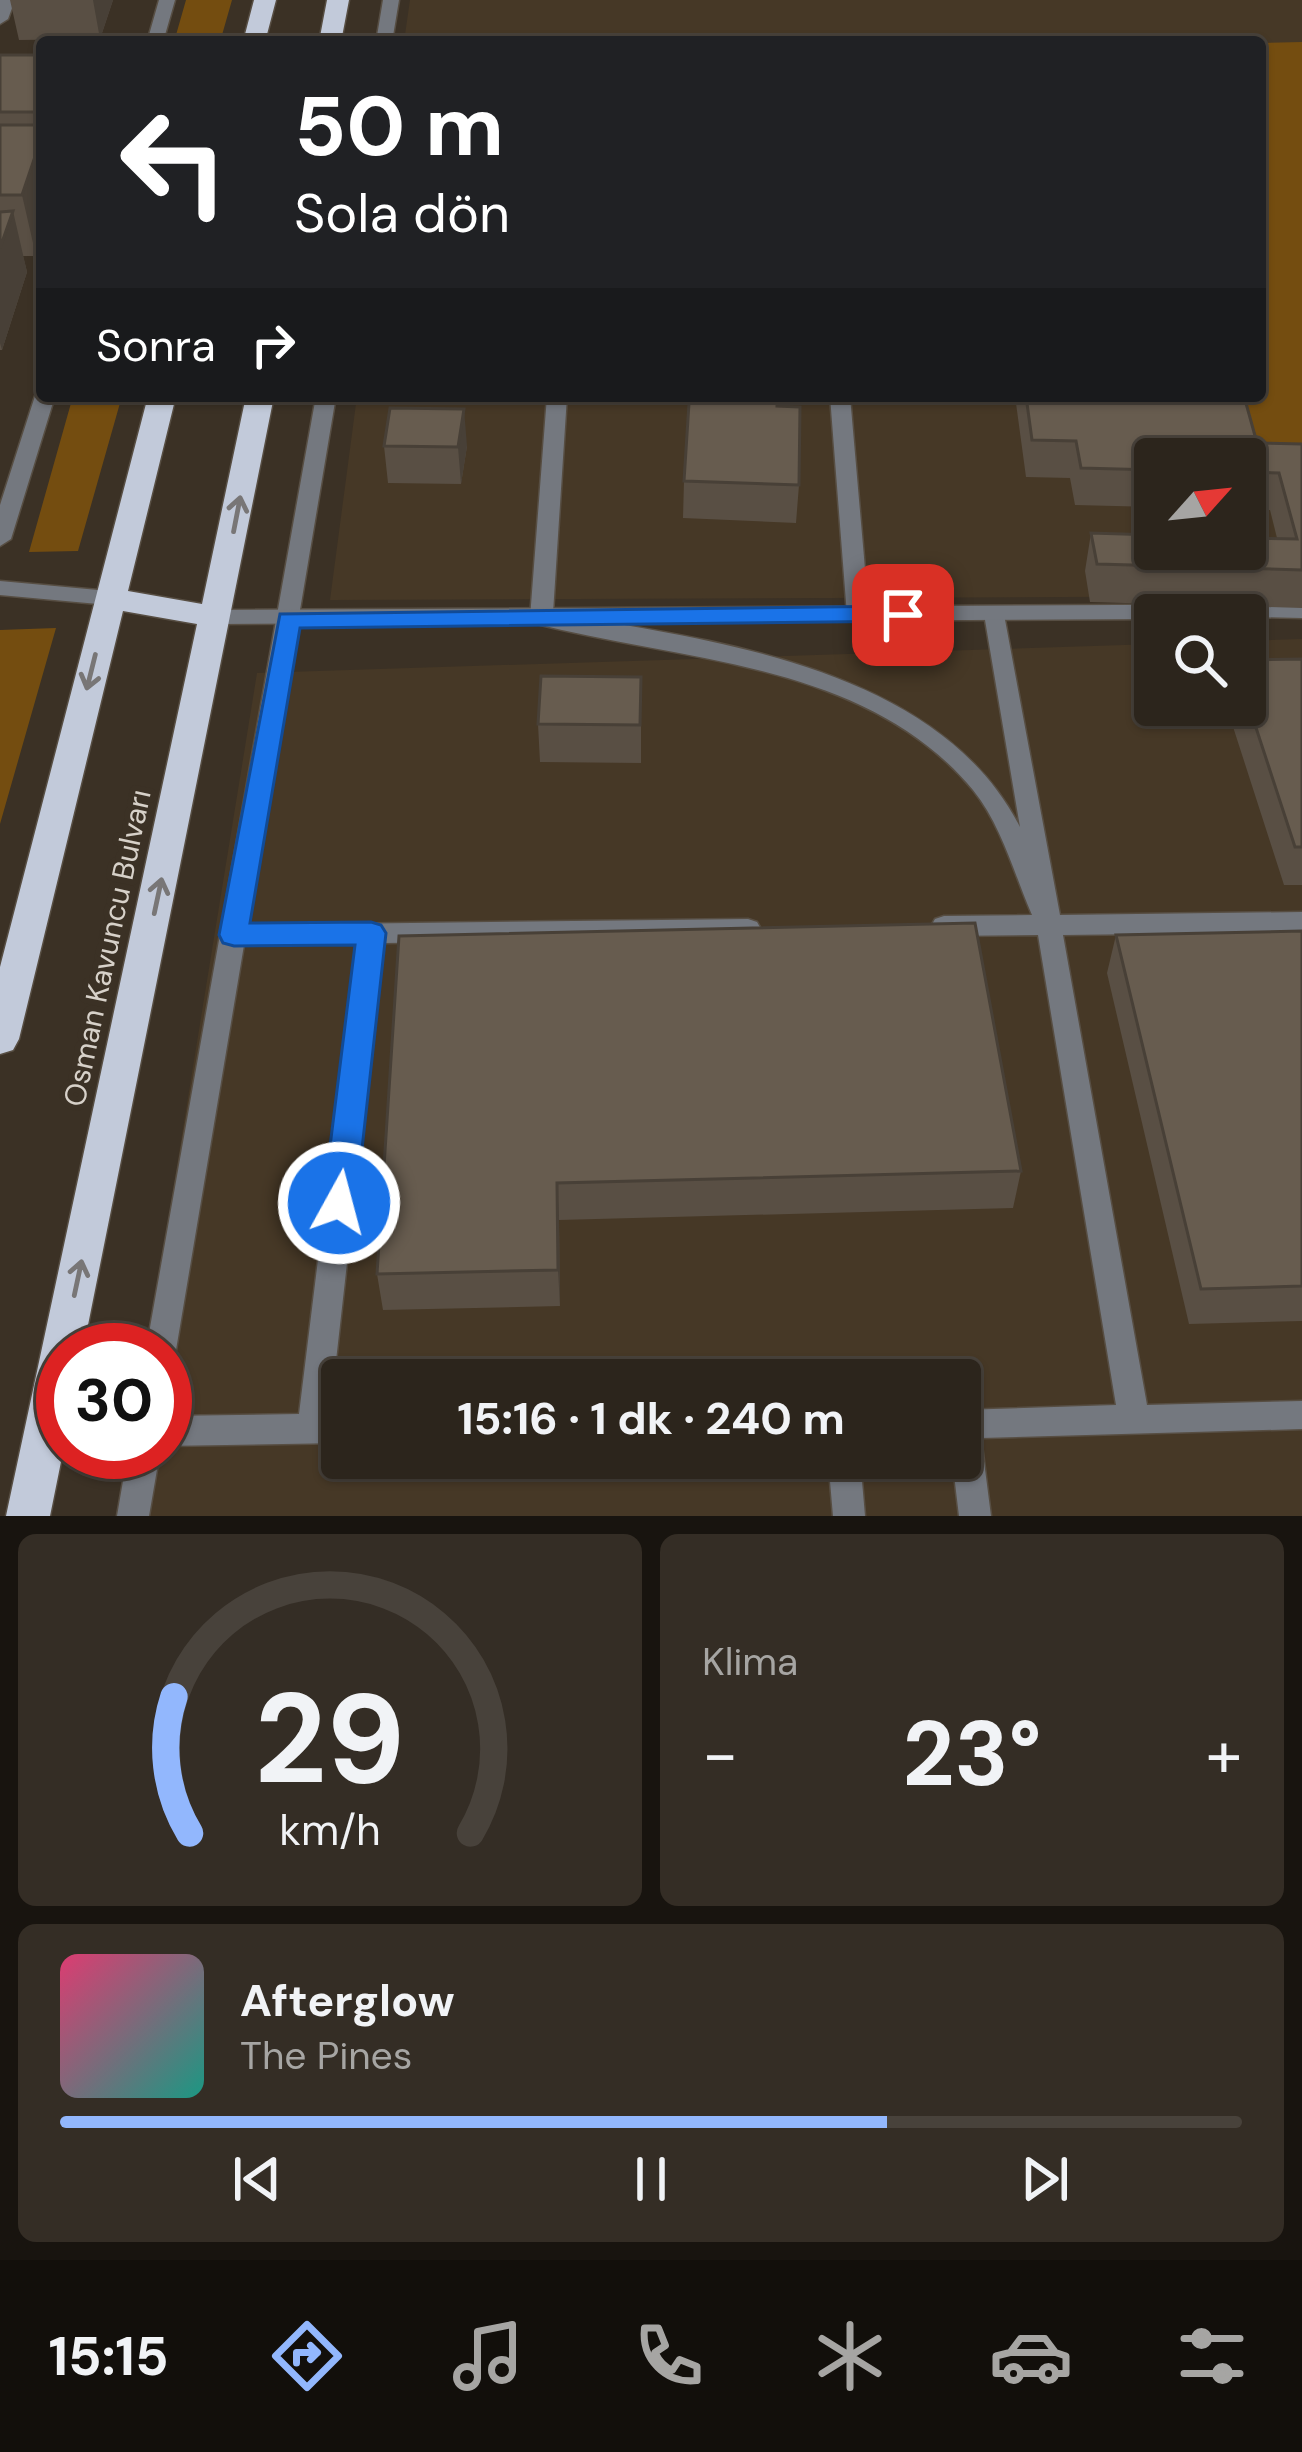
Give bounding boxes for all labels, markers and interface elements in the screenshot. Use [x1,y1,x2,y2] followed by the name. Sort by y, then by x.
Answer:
[294,72,504,181] text: 50 m
[96,84,252,240] icon: left
[294,178,510,249] text: Sola dön
[240,312,306,378] icon: right
[96,316,216,375] text: Sonra
[1134,438,1266,570] north arrow
[1134,438,1266,726] map controls
[226,496,249,534] one-way arrow
[852,564,954,666] pin
[870,582,936,648] icon: arrive
[1134,594,1266,726] button: search
[79,652,101,690] one-way arrow
[54,786,160,1110] street label: Osman Kavuncu Bulvarı
[147,878,170,916] one-way arrow
[276,1140,402,1266] position arrow
[68,1260,90,1299] one-way arrow
[36,1323,192,1479] speed limit sign: 30
[457,1389,845,1448] text: 15:16 · 1 dk · 240 m
[702,1636,798,1687] text: Klima
[255,1658,405,1821] text: 29
[903,1696,1041,1813] text: 23°
[702,1712,738,1797] text: −
[1206,1712,1242,1797] text: +
[279,1802,381,1858] text: km/h
[240,1971,455,2030] text: Afterglow
[240,2030,412,2081] text: The Pines
[224,2146,290,2212] icon: previous
[618,2146,684,2212] icon: pause
[1012,2146,1078,2212] icon: next
[265,2314,349,2398] icon: directions
[446,2314,530,2398] icon: music
[627,2314,711,2398] icon: phone
[808,2314,892,2398] icon: climate
[989,2314,1073,2398] icon: car
[1170,2314,1254,2398] icon: filters
[48,2321,169,2392] text: 15:15

